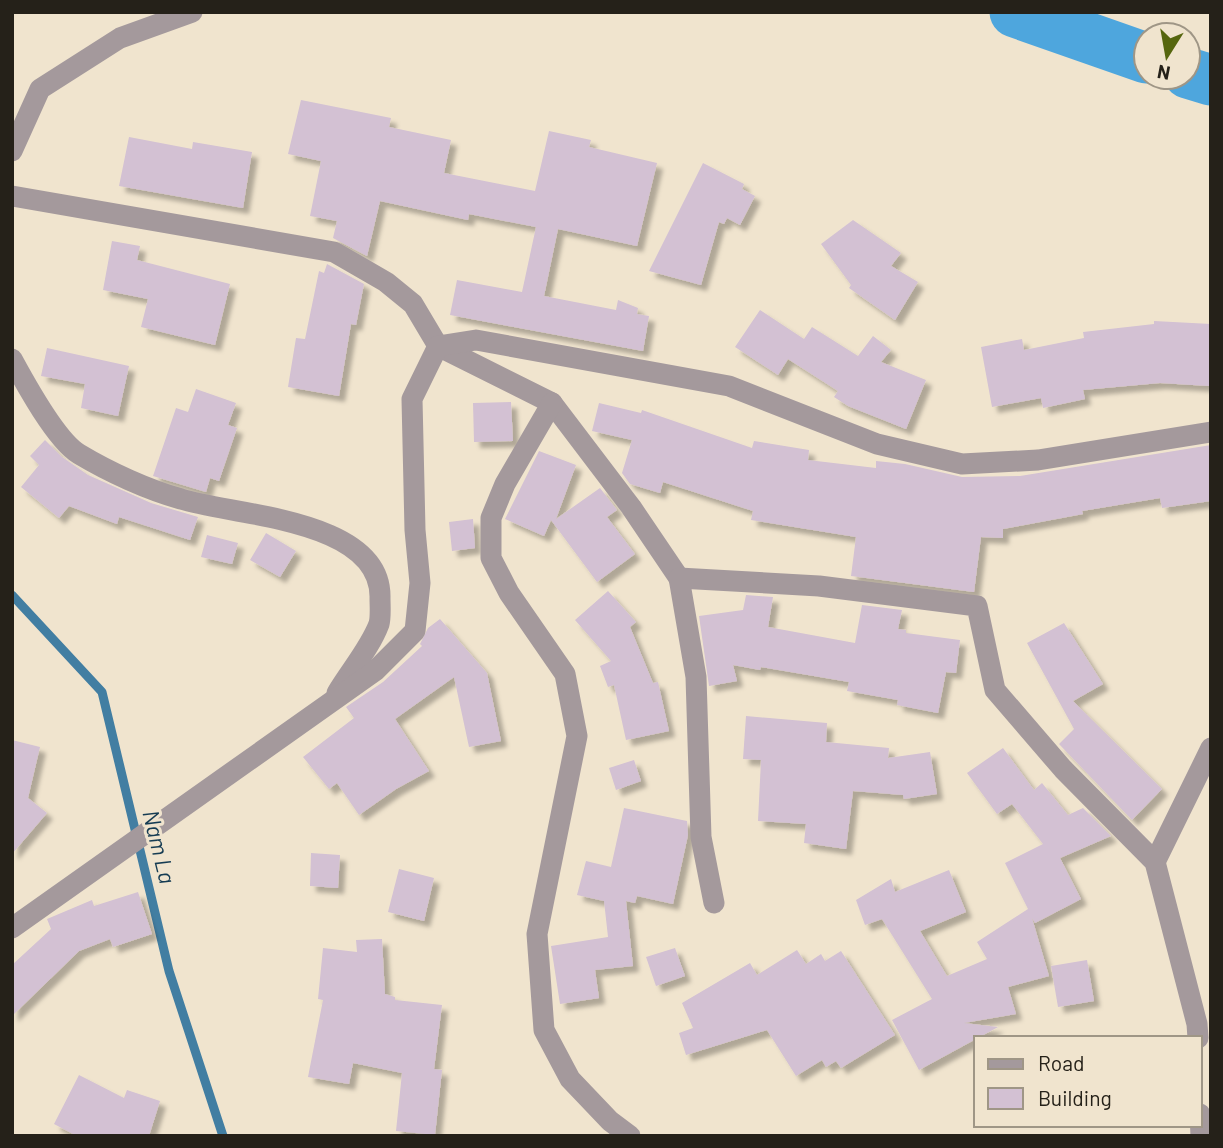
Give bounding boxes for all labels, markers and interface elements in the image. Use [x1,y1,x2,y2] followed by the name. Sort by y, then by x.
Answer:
[1132,21,1202,91] north arrow
[1155,61,1172,86] text: N
[137,807,183,887] water label: Nam La
[974,1036,1202,1127] legend
[1038,1050,1084,1075] text: Road
[1038,1085,1112,1110] text: Building

